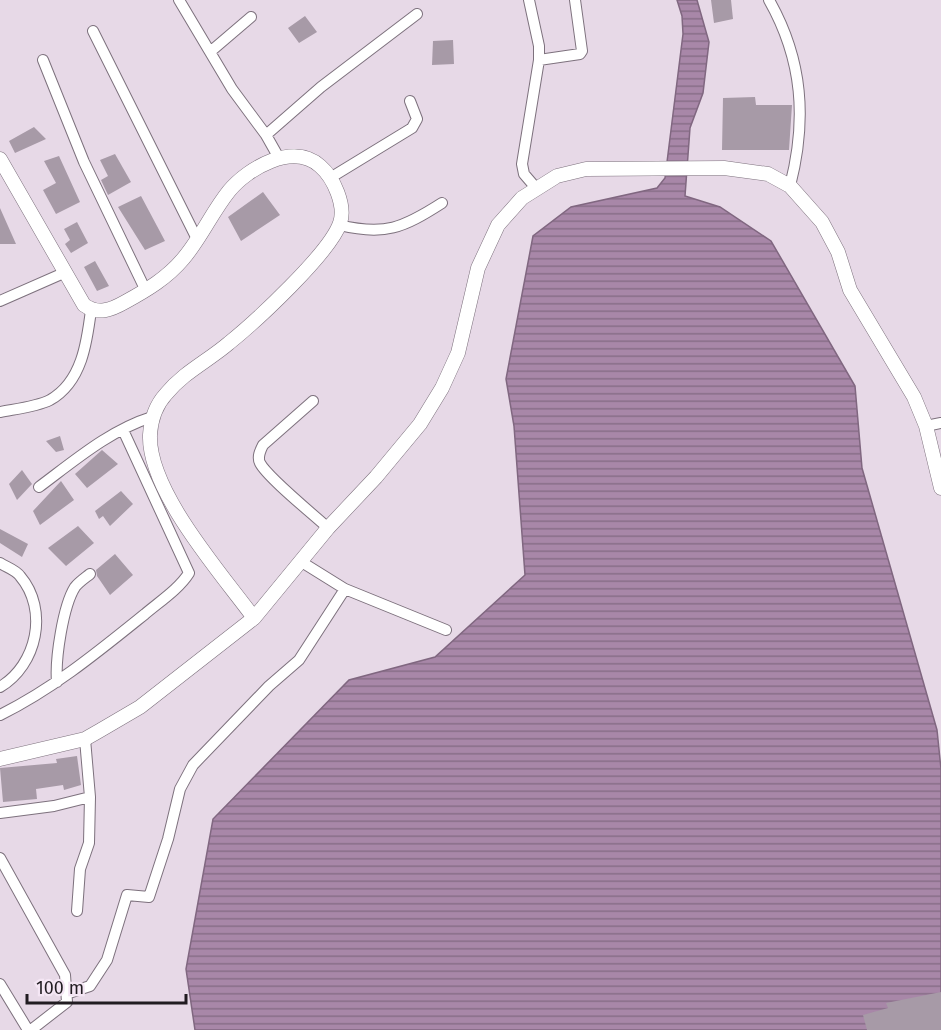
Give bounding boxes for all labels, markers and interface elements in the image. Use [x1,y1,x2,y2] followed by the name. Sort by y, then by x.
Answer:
[27,967,186,1005] scale bar
[36,977,84,999] text: 100 m

